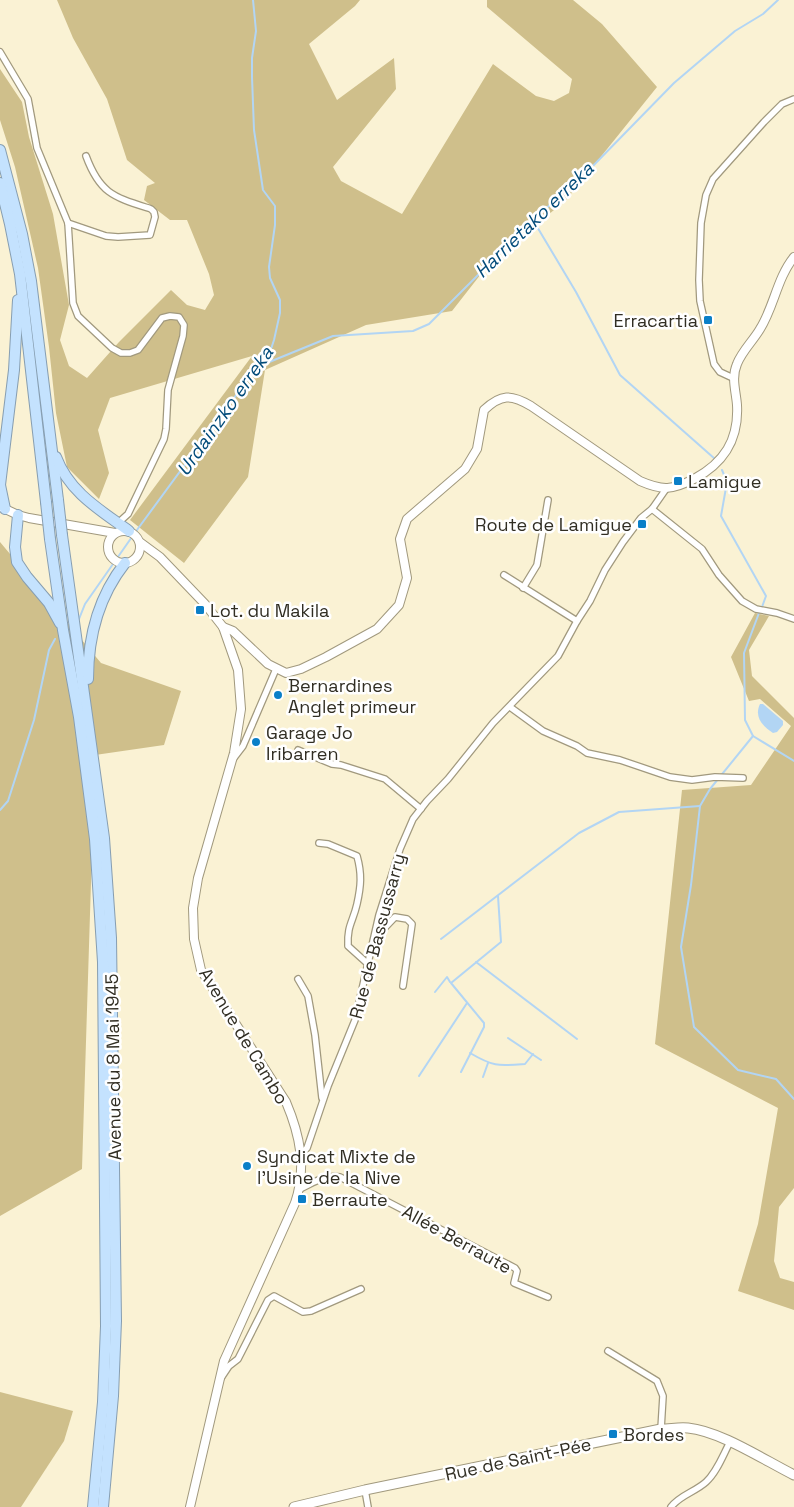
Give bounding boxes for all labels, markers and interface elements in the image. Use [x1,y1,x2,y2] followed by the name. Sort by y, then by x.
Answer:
[469,157,599,283] water label: Harrietako erreka
[614,309,698,332] place label: Erracartia
[702,314,714,326] marker: Erracartia
[171,341,279,481] water label: Urdainzko erreka
[688,470,761,493] place label: Lamigue
[672,475,684,487] marker: Lamigue
[475,513,632,536] place label: Route de Lamigue
[636,518,648,530] marker: Route de Lamigue
[210,599,329,622] place label: Lot. du Makila
[194,604,206,616] marker: Lot. du Makila
[288,674,416,718] place label: Bernardines Anglet primeur
[272,689,284,701] marker: Bernardines Anglet primeur
[266,721,353,765] place label: Garage Jo Iribarren
[250,736,262,748] marker: Garage Jo Iribarren
[344,851,410,1021] street label: Rue de Bassussarry
[194,964,294,1108] street label: Avenue de Cambo
[100,973,126,1161] street label: Avenue du 8 Mai 1945
[257,1145,416,1189] place label: Syndicat Mixte de l'Usine de la Nive
[241,1160,253,1172] marker: Syndicat Mixte de l'Usine de la Nive
[312,1188,388,1211] place label: Berraute
[296,1193,308,1205] marker: Berraute
[398,1199,516,1279] street label: Allée Berraute
[623,1423,684,1446] place label: Bordes
[607,1428,619,1440] marker: Bordes
[443,1432,593,1486] street label: Rue de Saint-Pée

